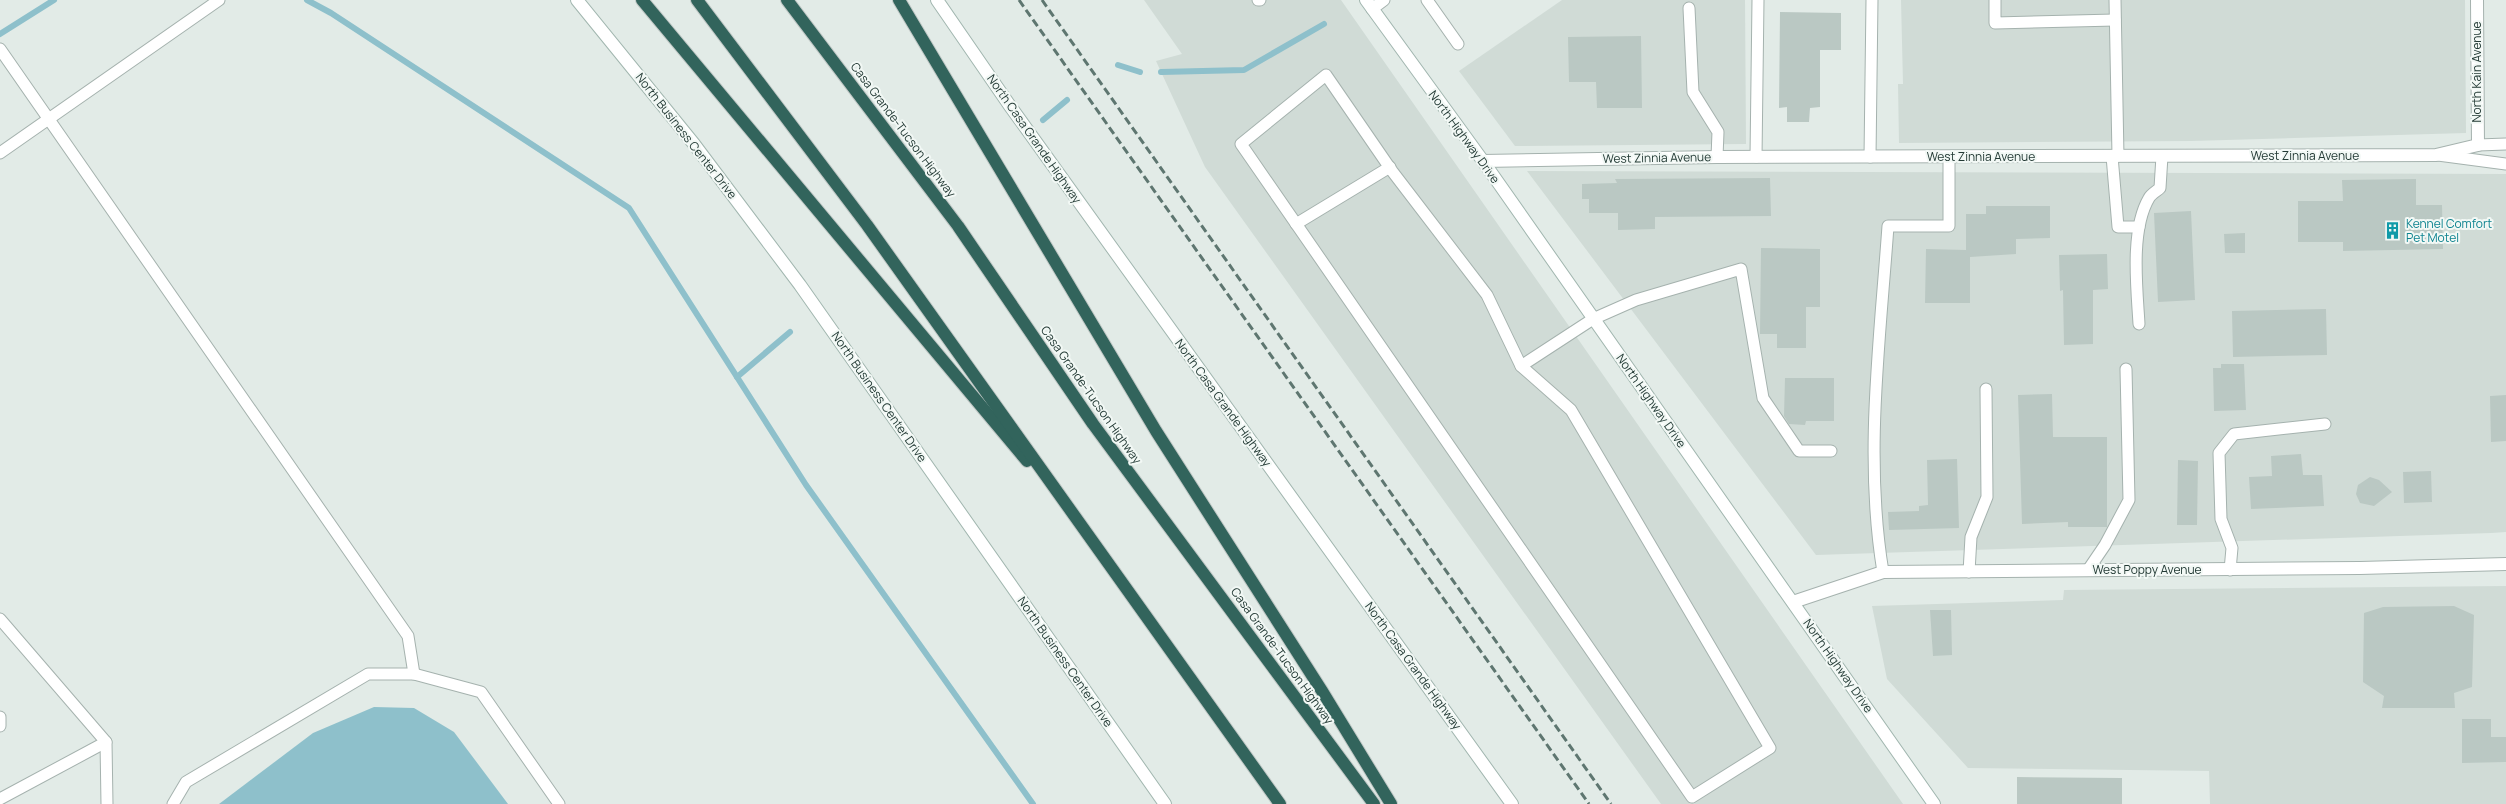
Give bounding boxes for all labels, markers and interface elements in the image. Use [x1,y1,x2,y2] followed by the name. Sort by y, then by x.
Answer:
[2468,21,2485,123] street label: North Kain Avenue
[847,59,960,201] street label: Casa Grande-Tucson Highway
[632,69,741,202] street label: North Business Center Drive
[983,71,1086,207] street label: North Casa Grande Highway
[1425,87,1504,187] street label: North Highway Drive
[2251,147,2359,164] street label: West Zinnia Avenue
[1603,148,1711,167] street label: West Zinnia Avenue
[1927,148,2035,165] street label: West Zinnia Avenue
[2406,215,2492,246] place label: Kennel Comfort Pet Motel
[2383,221,2403,241] building icon: Kennel Comfort Pet Motel
[1037,322,1146,468] street label: Casa Grande-Tucson Highway
[828,328,931,465] street label: North Business Center Drive
[1171,335,1276,471] street label: North Casa Grande Highway
[1613,350,1690,451] street label: North Highway Drive
[2092,561,2202,578] street label: West Poppy Avenue
[1227,584,1338,728] street label: Casa Grande-Tucson Highway
[1014,593,1117,730] street label: North Business Center Drive
[1361,598,1466,734] street label: North Casa Grande Highway
[1800,615,1877,716] street label: North Highway Drive

